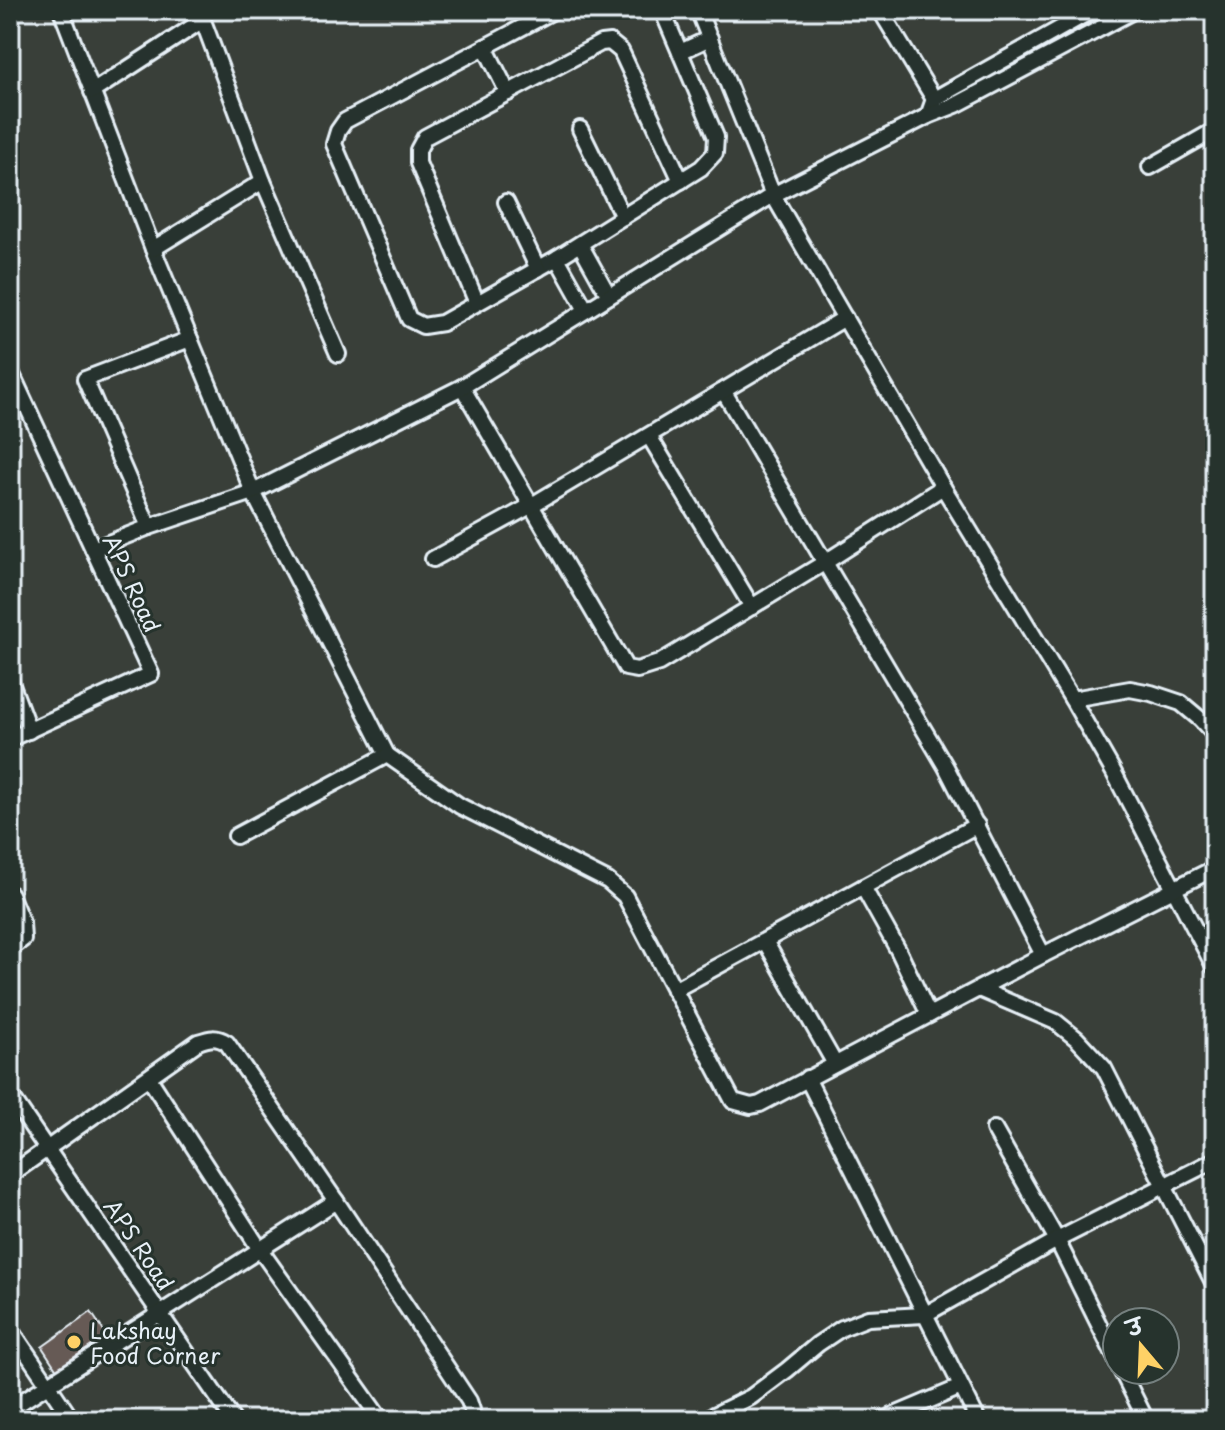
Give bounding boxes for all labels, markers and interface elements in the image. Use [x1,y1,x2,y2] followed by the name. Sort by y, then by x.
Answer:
[96,529,170,637] street label: APS Road
[97,1191,183,1297] street label: APS Road
[1101,1306,1181,1386] north arrow
[1120,1307,1149,1344] text: उ
[90,1313,221,1371] place label: Lakshay Food Corner
[65,1333,83,1351] marker: Lakshay Food Corner

